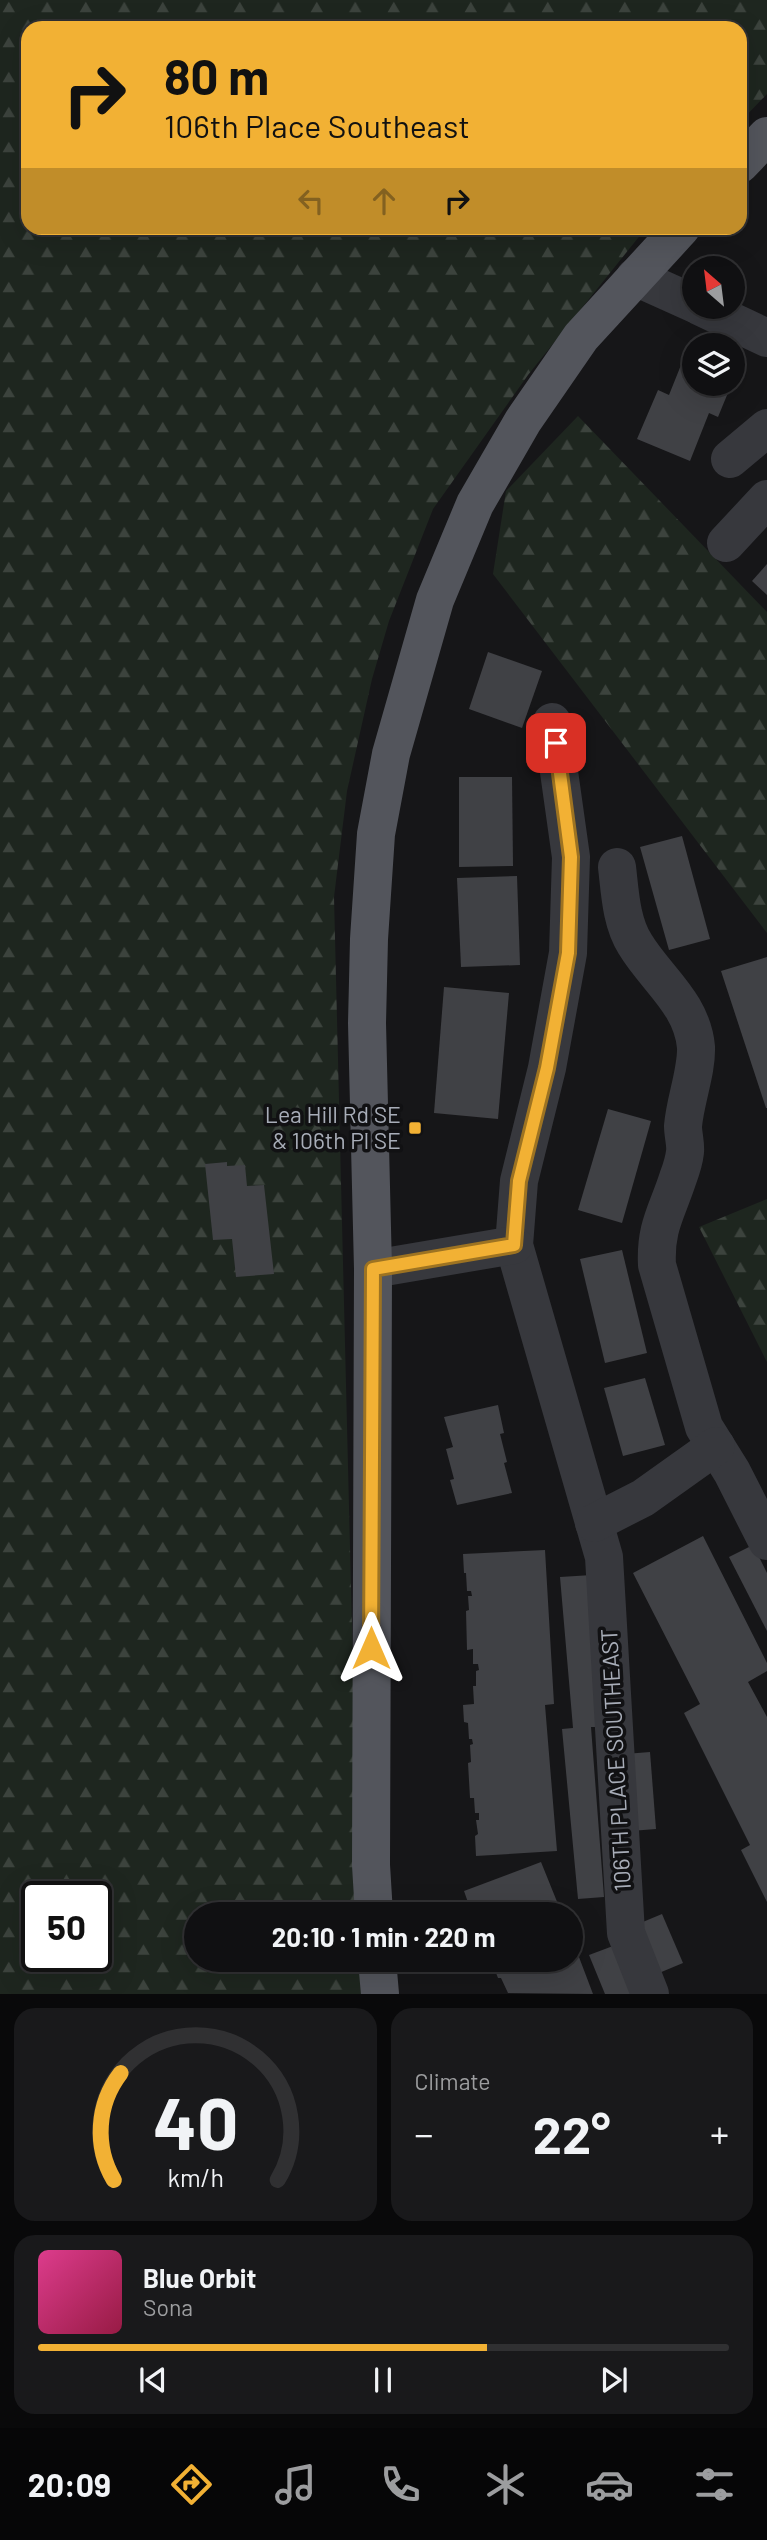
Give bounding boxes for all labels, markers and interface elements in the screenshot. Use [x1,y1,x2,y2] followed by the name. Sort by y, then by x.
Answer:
[164,46,269,105] text: 80 m
[49,49,140,140] icon: right
[164,106,470,144] text: 106th Place Southeast
[292,182,330,220] icon: left
[365,182,403,220] icon: ahead
[438,182,476,220] icon: right
[682,256,746,318] north arrow
[682,256,745,396] map controls
[682,333,745,396] button: layers
[526,713,586,773] pin
[537,724,575,762] icon: arrive
[265,1100,401,1154] place label: Lea Hill Rd SE & 106th Pl SE
[407,1120,423,1136] marker: Lea Hill Rd SE & 106th Pl SE
[334,1611,408,1685] position arrow
[594,1628,636,1892] street label: 106TH PLACE SOUTHEAST
[21,1881,112,1972] speed limit sign: 50
[272,1921,495,1952] text: 20:10 · 1 min · 220 m
[415,2067,491,2095] text: Climate
[152,2078,238,2166] text: 40
[533,2102,611,2164] text: 22°
[415,2110,434,2156] text: −
[710,2110,729,2156] text: +
[167,2162,224,2192] text: km/h
[143,2262,256,2293] text: Blue Orbit
[143,2293,193,2321] text: Sona
[134,2361,172,2399] icon: previous
[364,2361,402,2399] icon: pause
[595,2361,633,2399] icon: next
[167,2460,216,2509] icon: directions
[271,2460,320,2509] icon: music
[376,2460,425,2509] icon: phone
[481,2460,530,2509] icon: climate
[585,2460,634,2509] icon: car
[690,2460,739,2509] icon: filters
[28,2465,111,2503] text: 20:09

